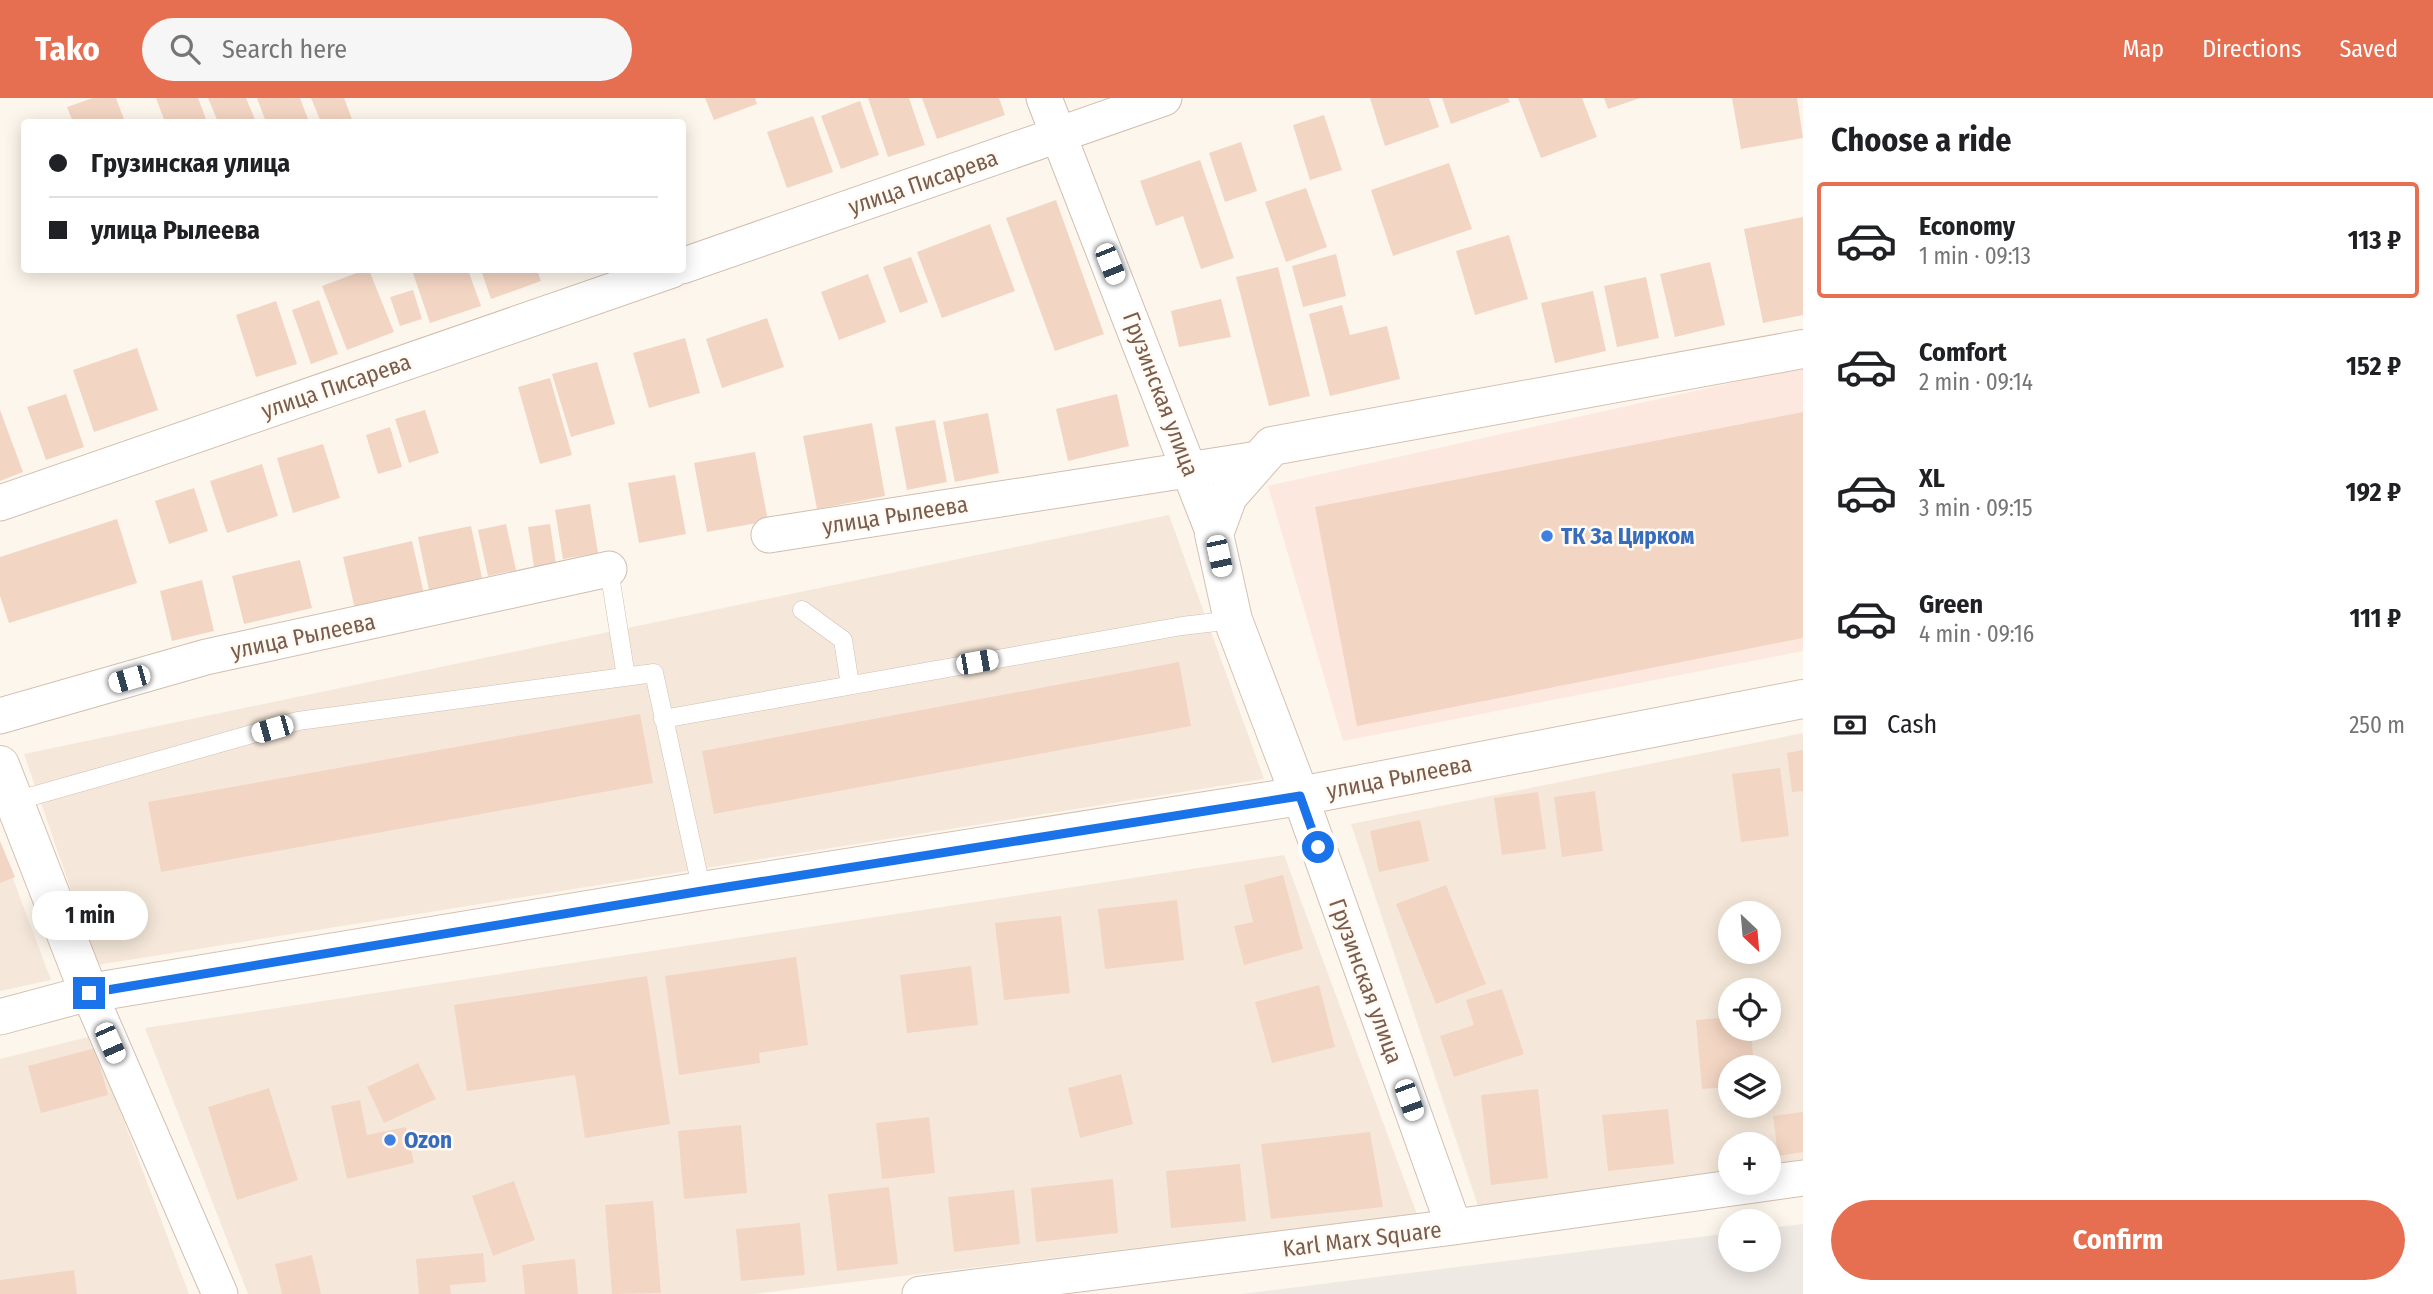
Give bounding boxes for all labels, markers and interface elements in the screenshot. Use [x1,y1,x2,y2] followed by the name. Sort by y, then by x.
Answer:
[142,18,632,81] search box
[35,29,100,69] text: Tako
[166,30,204,68] icon: search
[222,34,347,65] text: Search here
[2123,35,2164,63] text: Map
[2202,35,2301,63] text: Directions
[2339,35,2398,63] text: Saved
[1831,121,2012,159] text: Choose a ride
[845,143,1001,221] street label: улица Писарева
[91,148,290,179] text: Грузинская улица
[1835,209,1898,272] icon: car
[1919,211,2015,242] text: Economy
[91,215,260,246] text: улица Рылеева
[2348,225,2401,256] text: 113 ₽
[1093,241,1128,287] car
[1919,242,2031,270] text: 1 min · 09:13
[1117,308,1205,480] street label: Грузинская улица
[1835,335,1898,398] icon: car
[1919,337,2007,368] text: Comfort
[258,347,414,425] street label: улица Писарева
[2346,351,2401,382] text: 152 ₽
[1919,368,2033,396] text: 2 min · 09:14
[1835,461,1898,524] icon: car
[1919,463,1945,494] text: XL
[2345,477,2401,508] text: 192 ₽
[820,490,970,540] street label: улица Рылеева
[1919,494,2033,522] text: 3 min · 09:15
[1561,522,1694,550] place label: ТК За Цирком
[1539,528,1555,544] marker: ТК За Цирком
[1205,533,1234,579] car
[1835,587,1898,650] icon: car
[1919,589,1983,620] text: Green
[2349,603,2401,634] text: 111 ₽
[228,607,378,665] street label: улица Рылеева
[1919,620,2034,648] text: 4 min · 09:16
[955,648,1000,676] car
[106,663,153,695] car
[1831,706,1869,744] icon: cash
[1887,709,1937,740] text: Cash
[2349,711,2405,739] text: 250 m
[249,713,296,745] car
[1324,749,1474,805] street label: улица Рылеева
[1302,831,1334,863] route start
[31,892,147,940] callout: 1 min
[1323,895,1409,1067] street label: Грузинская улица
[65,901,115,929] text: 1 min
[1718,901,1782,964] north arrow
[1718,901,1781,1272] map controls
[73,977,105,1009] route end
[1718,978,1781,1041] button: locate
[92,1020,129,1066] car
[1718,1055,1781,1118] button: layers
[1392,1077,1427,1123] car
[404,1126,452,1154] place label: Ozon
[382,1132,398,1148] marker: Ozon
[1718,1132,1781,1195] button: +
[1831,1200,2405,1280] button: Confirm
[1718,1209,1781,1272] button: −
[1281,1215,1443,1263] street label: Karl Marx Square

